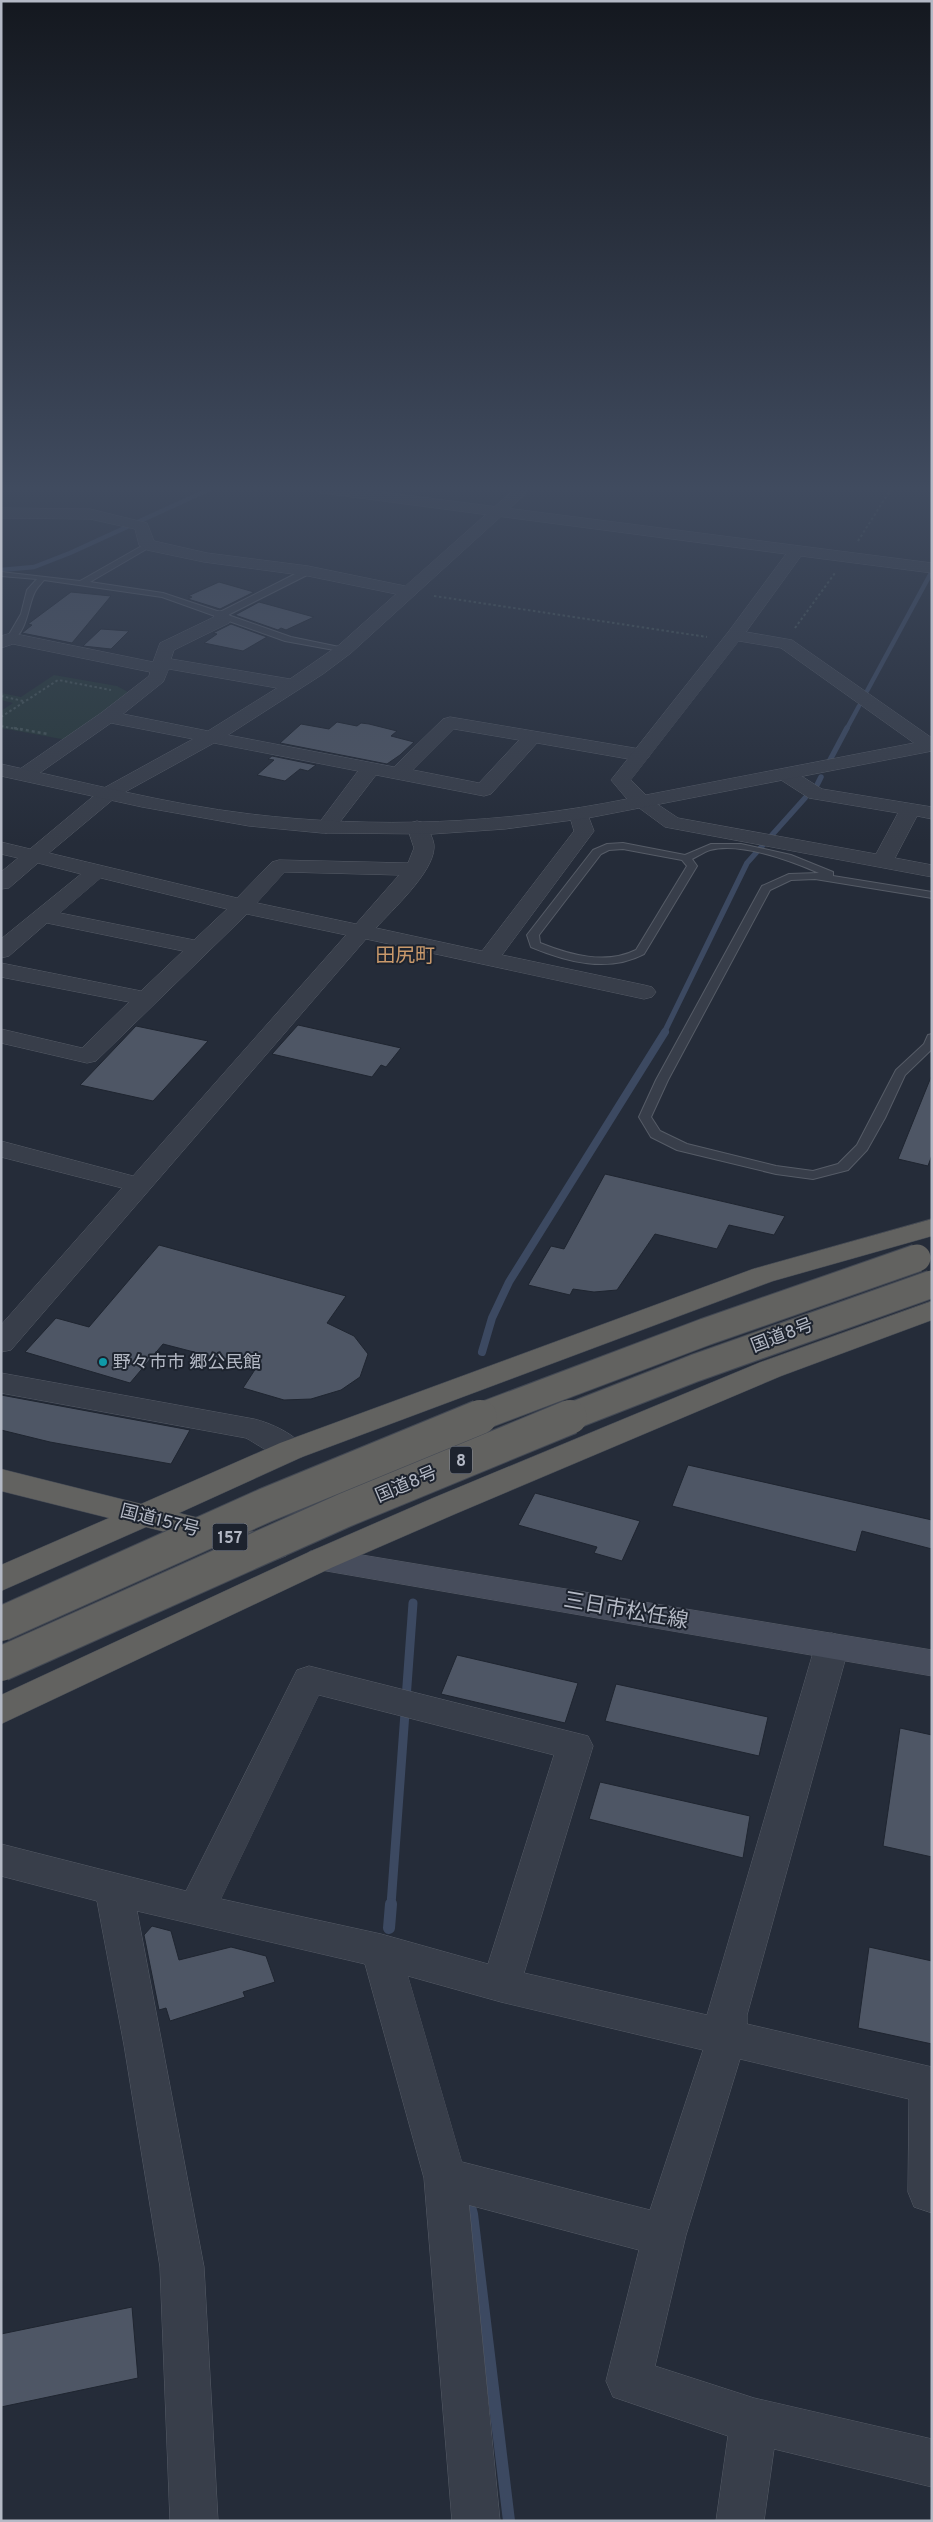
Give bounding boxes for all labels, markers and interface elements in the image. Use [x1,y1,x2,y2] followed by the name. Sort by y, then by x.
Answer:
[375,944,435,970] district label: 田尻町
[748,1314,817,1359] street label: 国道8号
[113,1352,261,1375] place label: 野々市市 郷公民館
[97,1356,109,1368] marker: 野々市市 郷公民館
[450,1446,472,1474] road number: 8
[372,1462,441,1509] street label: 国道8号
[118,1500,202,1542] street label: 国道157号
[212,1524,248,1550] road number: 157
[561,1587,690,1636] street label: 三日市松任線

